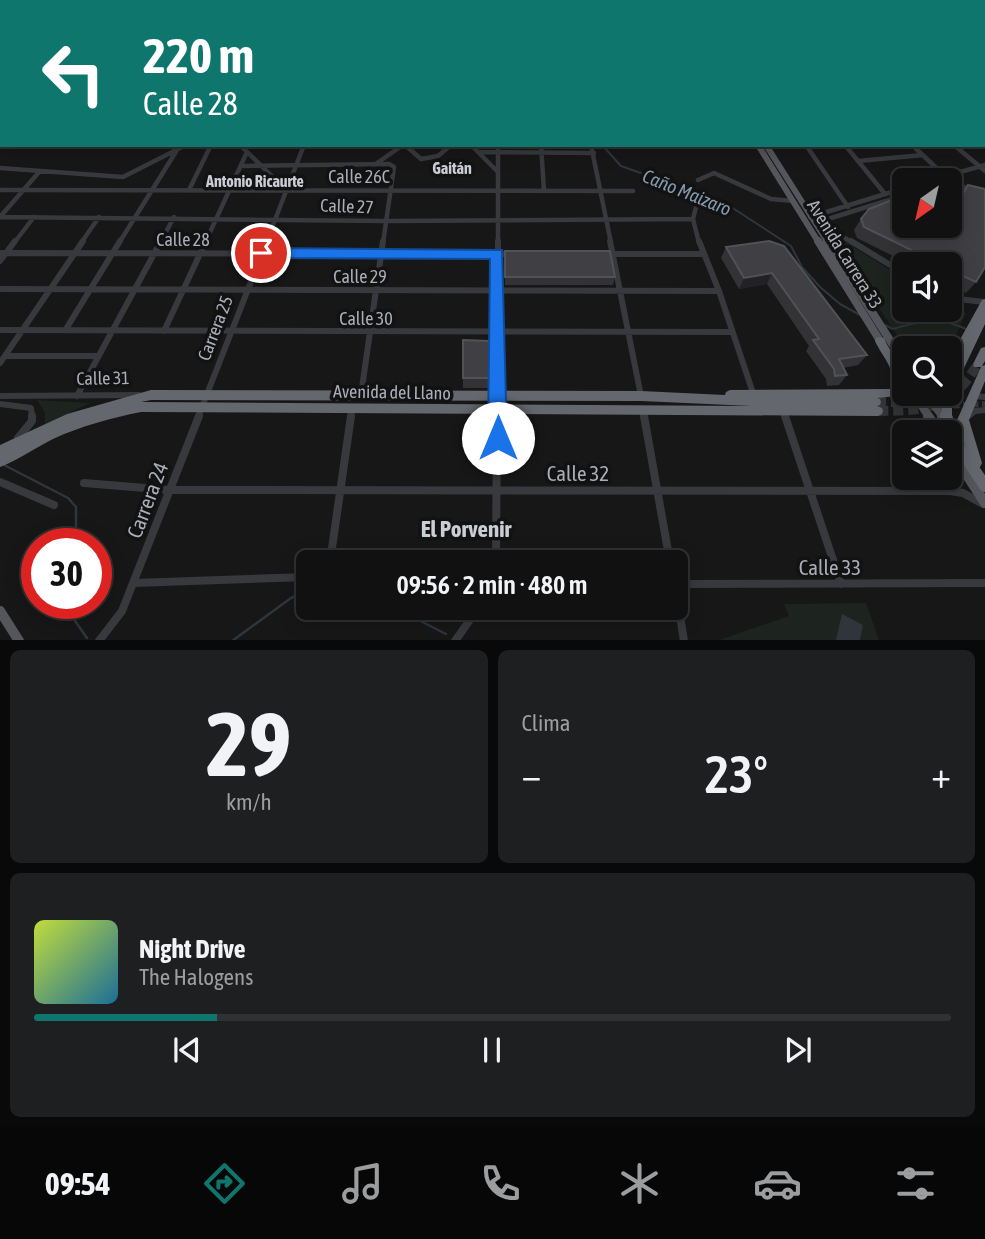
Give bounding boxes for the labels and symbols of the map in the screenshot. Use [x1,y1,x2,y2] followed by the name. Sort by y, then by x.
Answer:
[432,159,472,177] district label: Gaitán
[640,164,735,220] water label: Caño Maizaro
[328,166,390,187] street label: Calle 26C
[892,168,962,238] north arrow
[205,172,304,190] district label: Antonio Ricaurte
[320,195,374,217] street label: Calle 27
[803,196,887,312] street label: Avenida Carrera 33
[231,223,291,283] pin
[156,229,210,250] street label: Calle 28
[333,266,387,287] street label: Calle 29
[193,293,237,363] street label: Carrera 25
[339,308,393,329] street label: Calle 30
[76,367,130,389] street label: Calle 31
[333,380,451,404] street label: Avenida del Llano
[461,401,535,475] position arrow
[122,459,172,541] street label: Carrera 24
[547,461,609,485] street label: Calle 32
[421,516,513,542] district label: El Porvenir
[21,528,112,619] speed limit sign: 30
[799,555,861,579] street label: Calle 33

